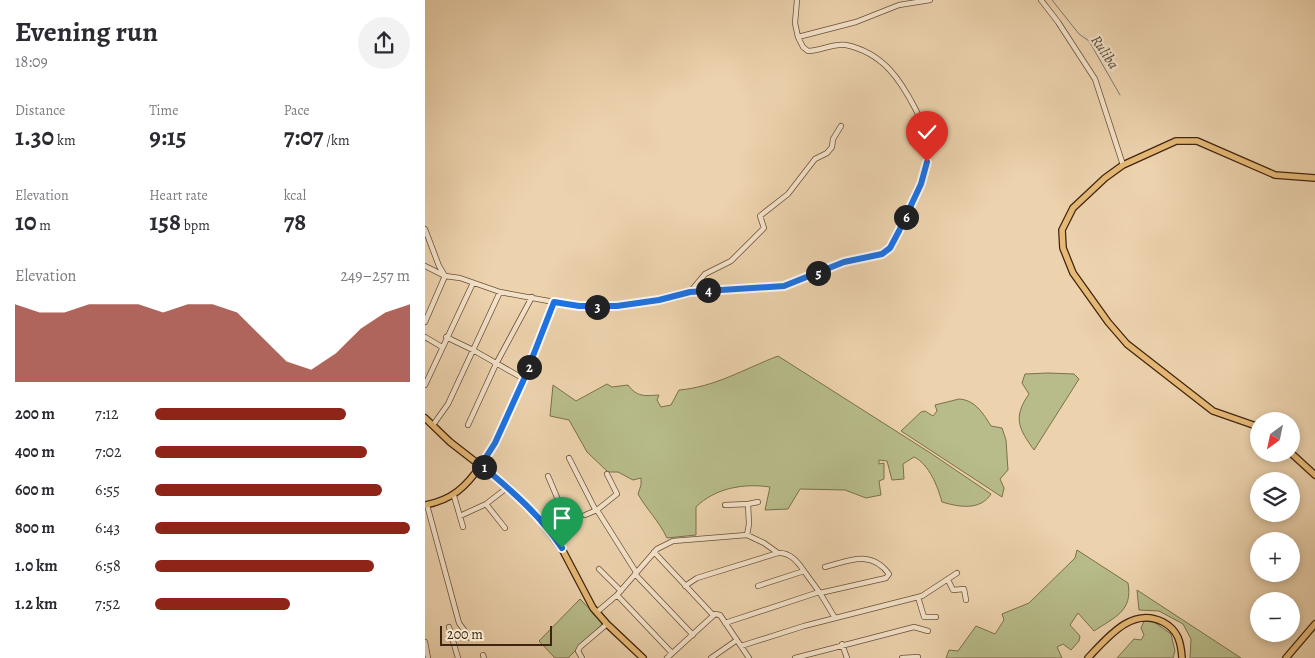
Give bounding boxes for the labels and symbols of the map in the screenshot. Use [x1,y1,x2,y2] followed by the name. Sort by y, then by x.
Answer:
[1086,31,1124,73] water label: Ruliba
[906,111,948,162] pin
[893,204,919,230] pin: 6
[805,260,831,286] pin: 5
[695,278,721,302] pin: 4
[585,294,609,320] pin: 3
[517,354,541,380] pin: 2
[1250,412,1300,462] north arrow
[471,454,497,480] pin: 1
[541,497,583,548] pin
[440,623,553,646] scale bar

